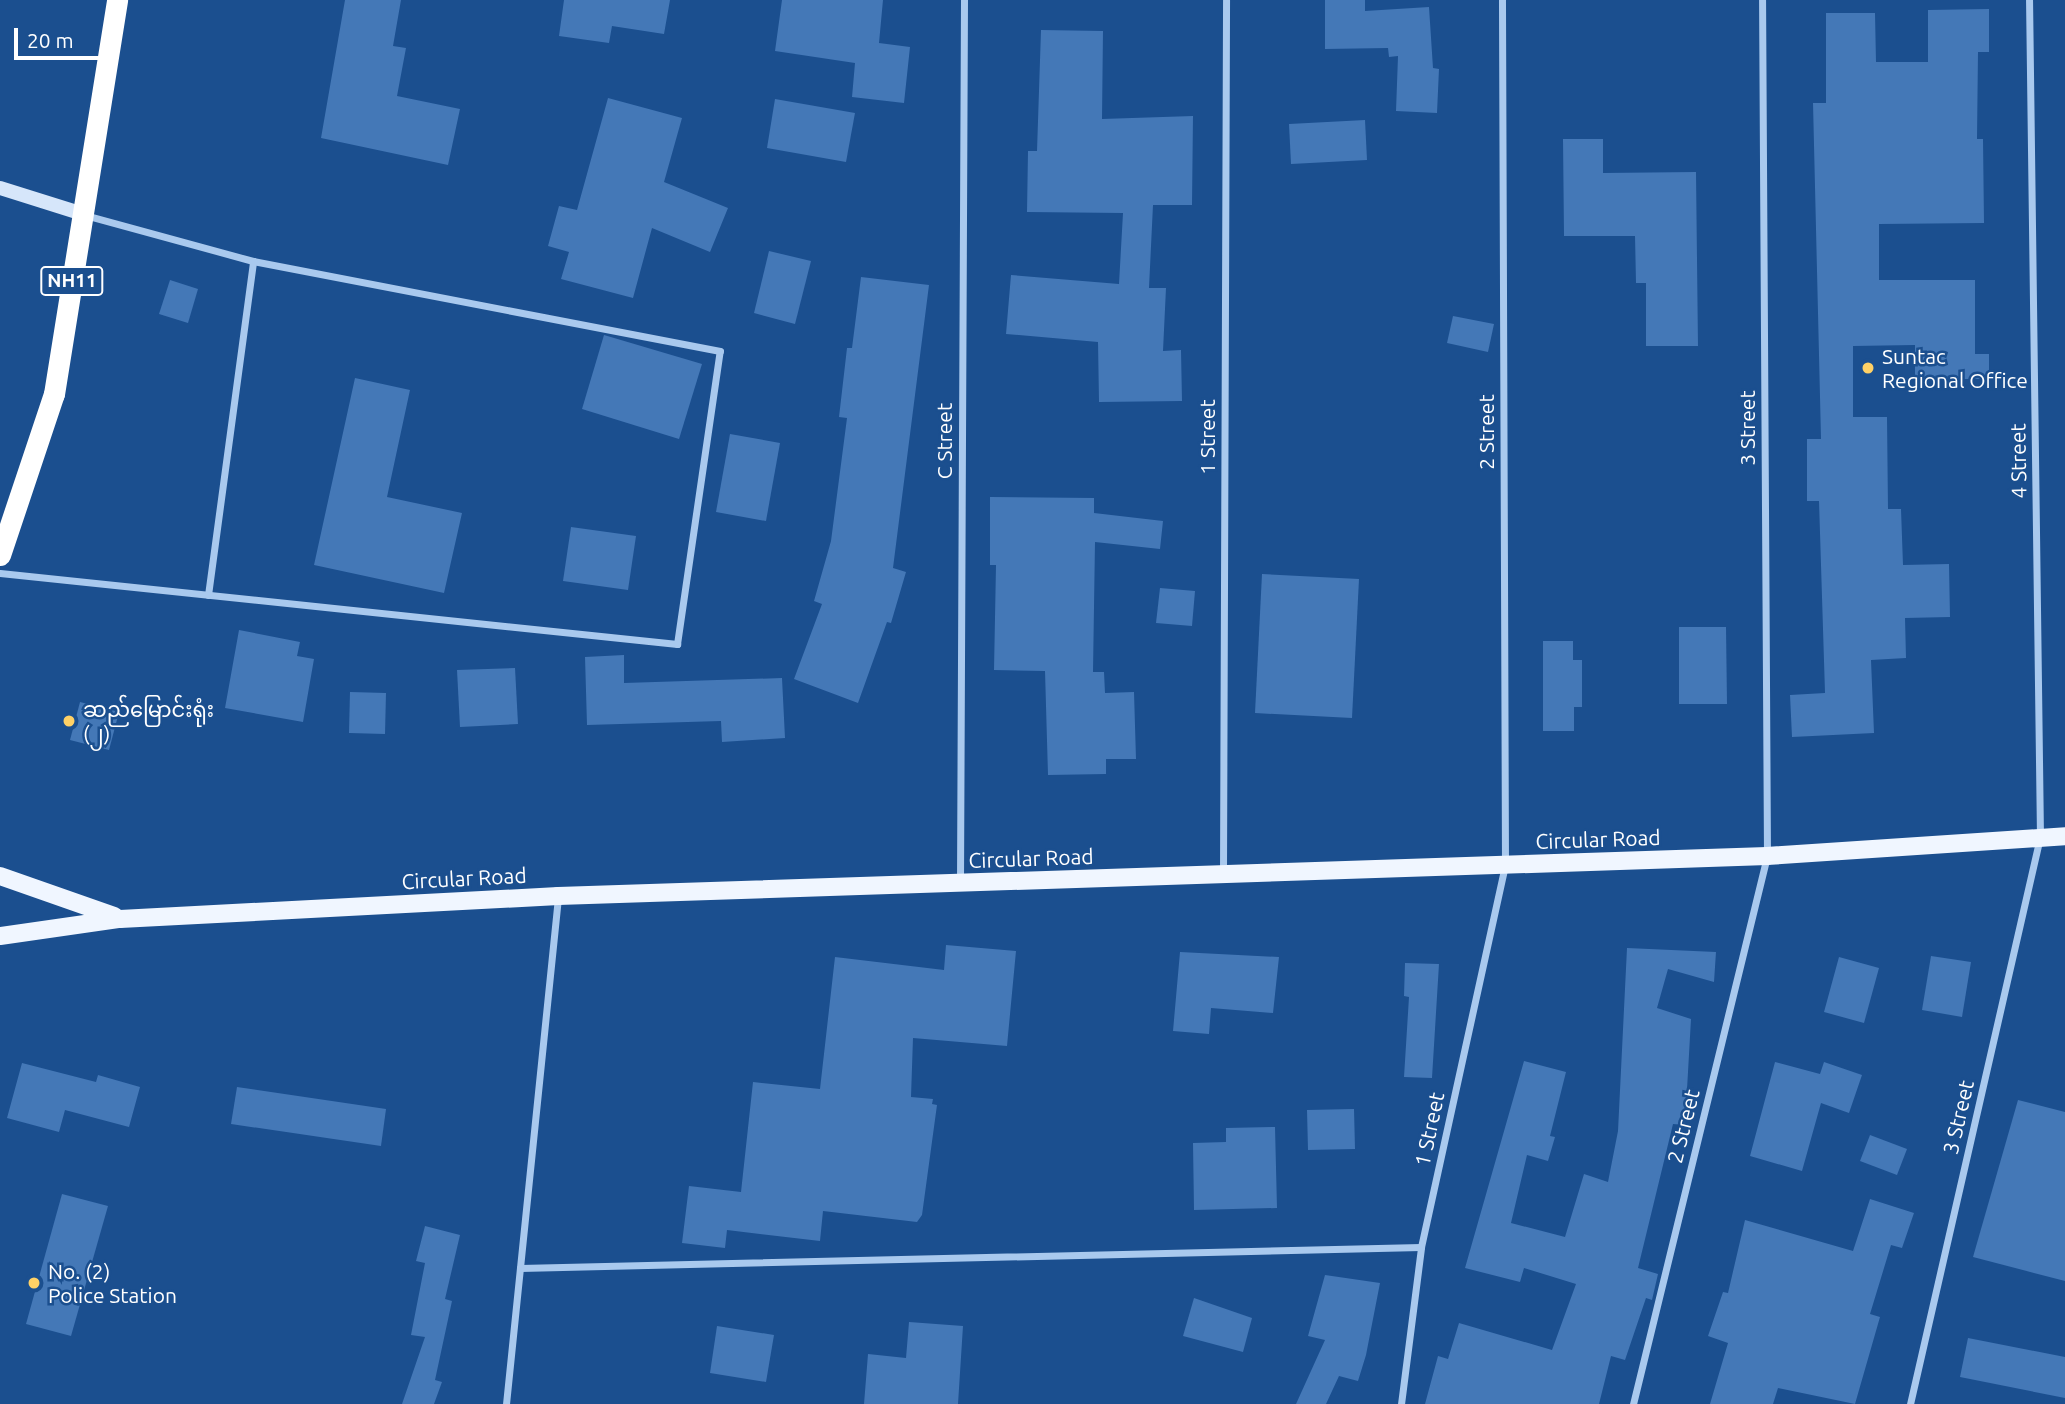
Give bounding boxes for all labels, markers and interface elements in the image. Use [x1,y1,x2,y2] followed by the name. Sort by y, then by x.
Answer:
[18,14,114,58] scale bar
[27,28,74,52] text: 20 m
[39,266,105,296] road number: NH11
[1882,343,2028,393] place label: Suntac Regional Office
[1860,360,1876,376] marker: Suntac Regional Office
[1734,390,1760,466] street label: 3 Street
[1473,394,1499,470] street label: 2 Street
[1194,399,1220,475] street label: 1 Street
[931,403,957,479] street label: C Street
[2005,423,2031,499] street label: 4 Street
[83,696,214,746] place label: ဆည်မြောင်းရုံး (၂)
[61,713,77,729] marker: ဆည်မြောင်းရုံး (၂)
[1535,824,1661,854] street label: Circular Road
[968,843,1094,873] street label: Circular Road
[401,862,527,894] street label: Circular Road
[1937,1077,1979,1157] street label: 3 Street
[1662,1086,1704,1166] street label: 2 Street
[1409,1090,1449,1168] street label: 1 Street
[48,1258,177,1308] place label: No. (2) Police Station
[26,1275,42,1291] marker: No. (2) Police Station

